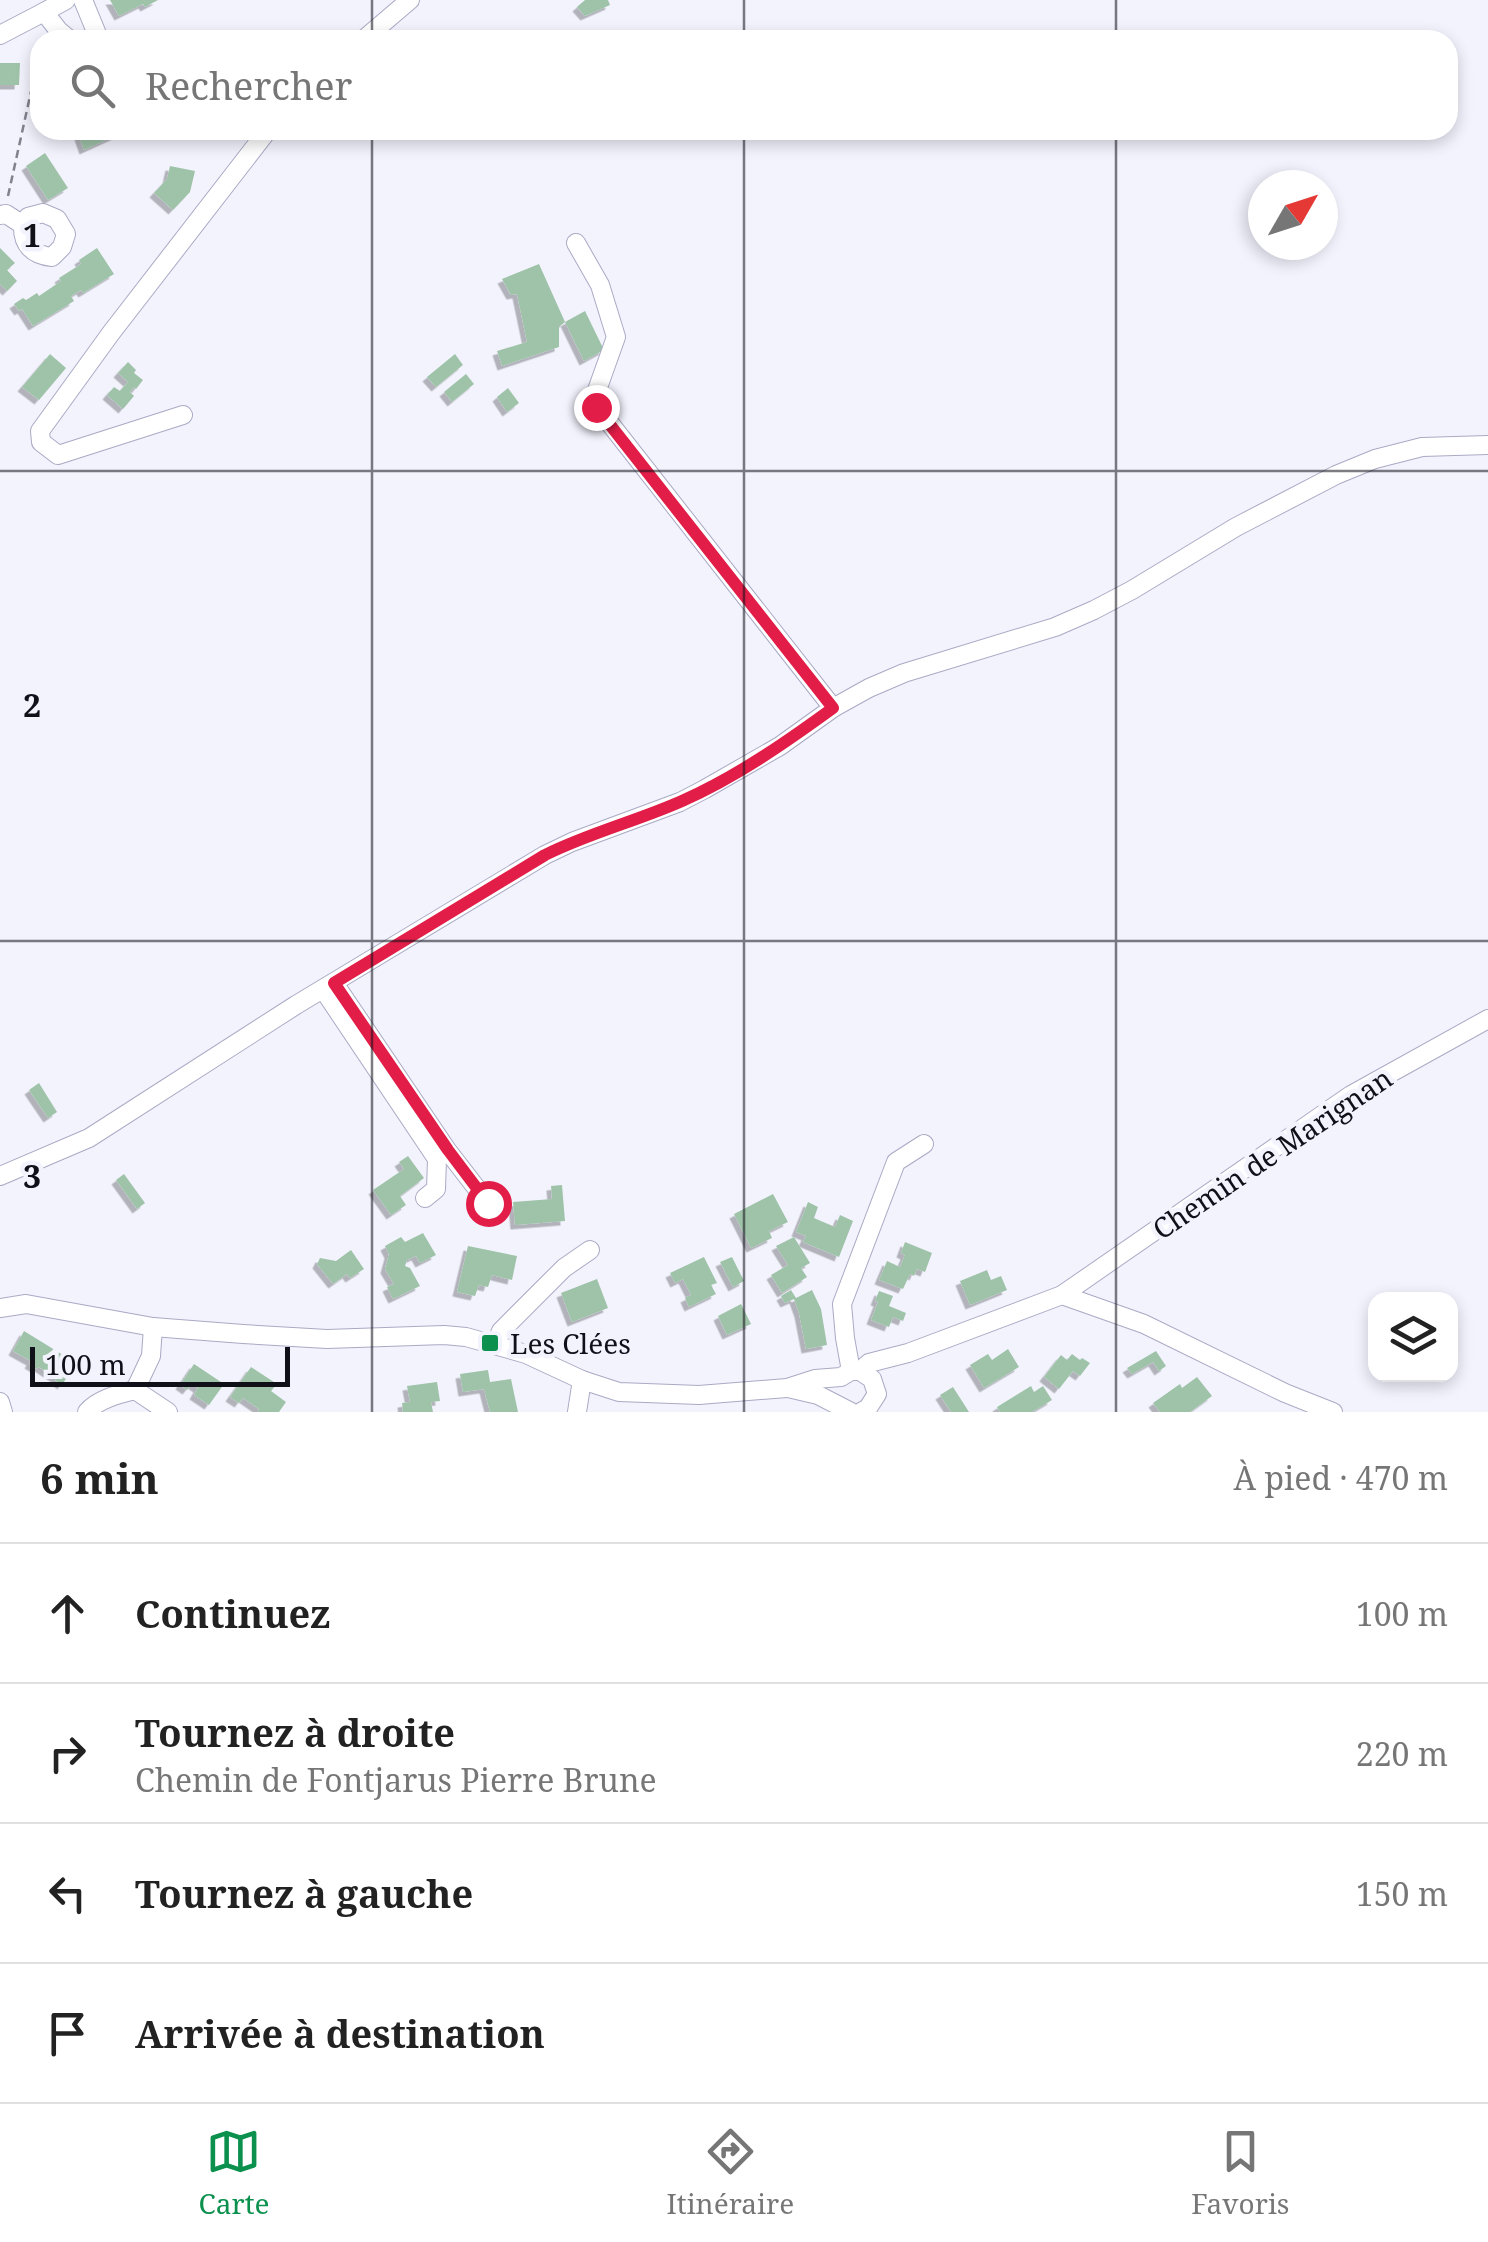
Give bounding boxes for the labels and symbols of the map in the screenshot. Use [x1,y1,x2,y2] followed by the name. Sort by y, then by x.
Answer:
[1248,170,1338,260] north arrow
[23,213,41,256] text: 1
[574,385,620,431] route end
[23,683,41,726] text: 2
[1145,1059,1399,1247] street label: Chemin de Marignan
[23,1154,41,1197] text: 3
[466,1181,512,1227] route start
[510,1324,631,1362] place label: Les Clées
[479,1332,501,1354] marker: Les Clées
[30,1342,290,1386] scale bar

